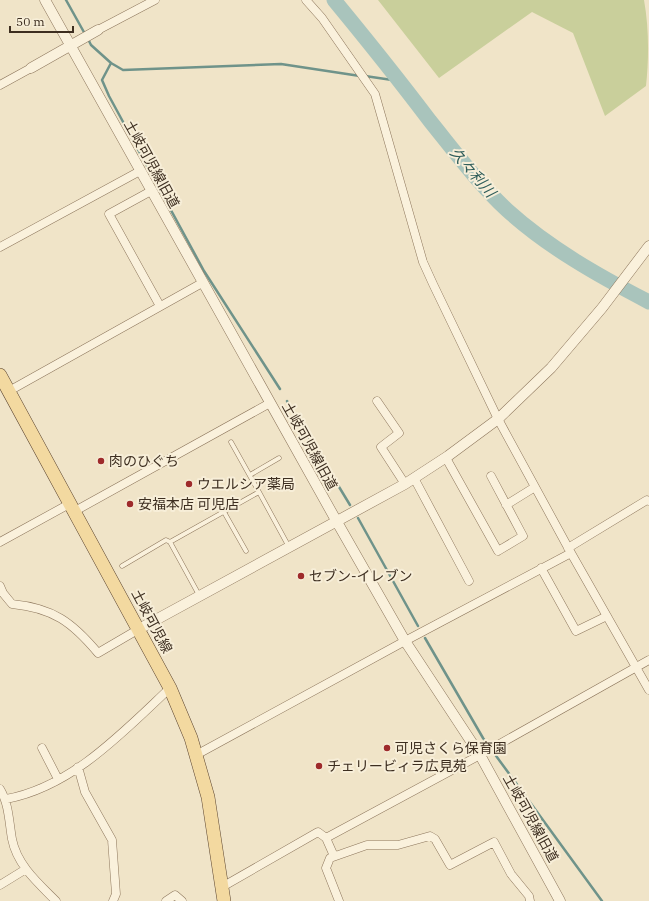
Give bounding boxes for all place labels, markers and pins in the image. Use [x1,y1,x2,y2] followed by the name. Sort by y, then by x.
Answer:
[109,452,179,470] place label: 肉のひぐち
[96,456,106,466] marker: 肉のひぐち
[197,475,295,493] place label: ウエルシア薬局
[184,479,194,489] marker: ウエルシア薬局
[138,495,239,513] place label: 安福本店 可児店
[125,499,135,509] marker: 安福本店 可児店
[309,567,413,585] place label: セブン-イレブン
[296,571,306,581] marker: セブン-イレブン
[395,739,507,757] place label: 可児さくら保育園
[382,743,392,753] marker: 可児さくら保育園
[327,757,467,775] place label: チェリービィラ広見苑
[314,761,324,771] marker: チェリービィラ広見苑

